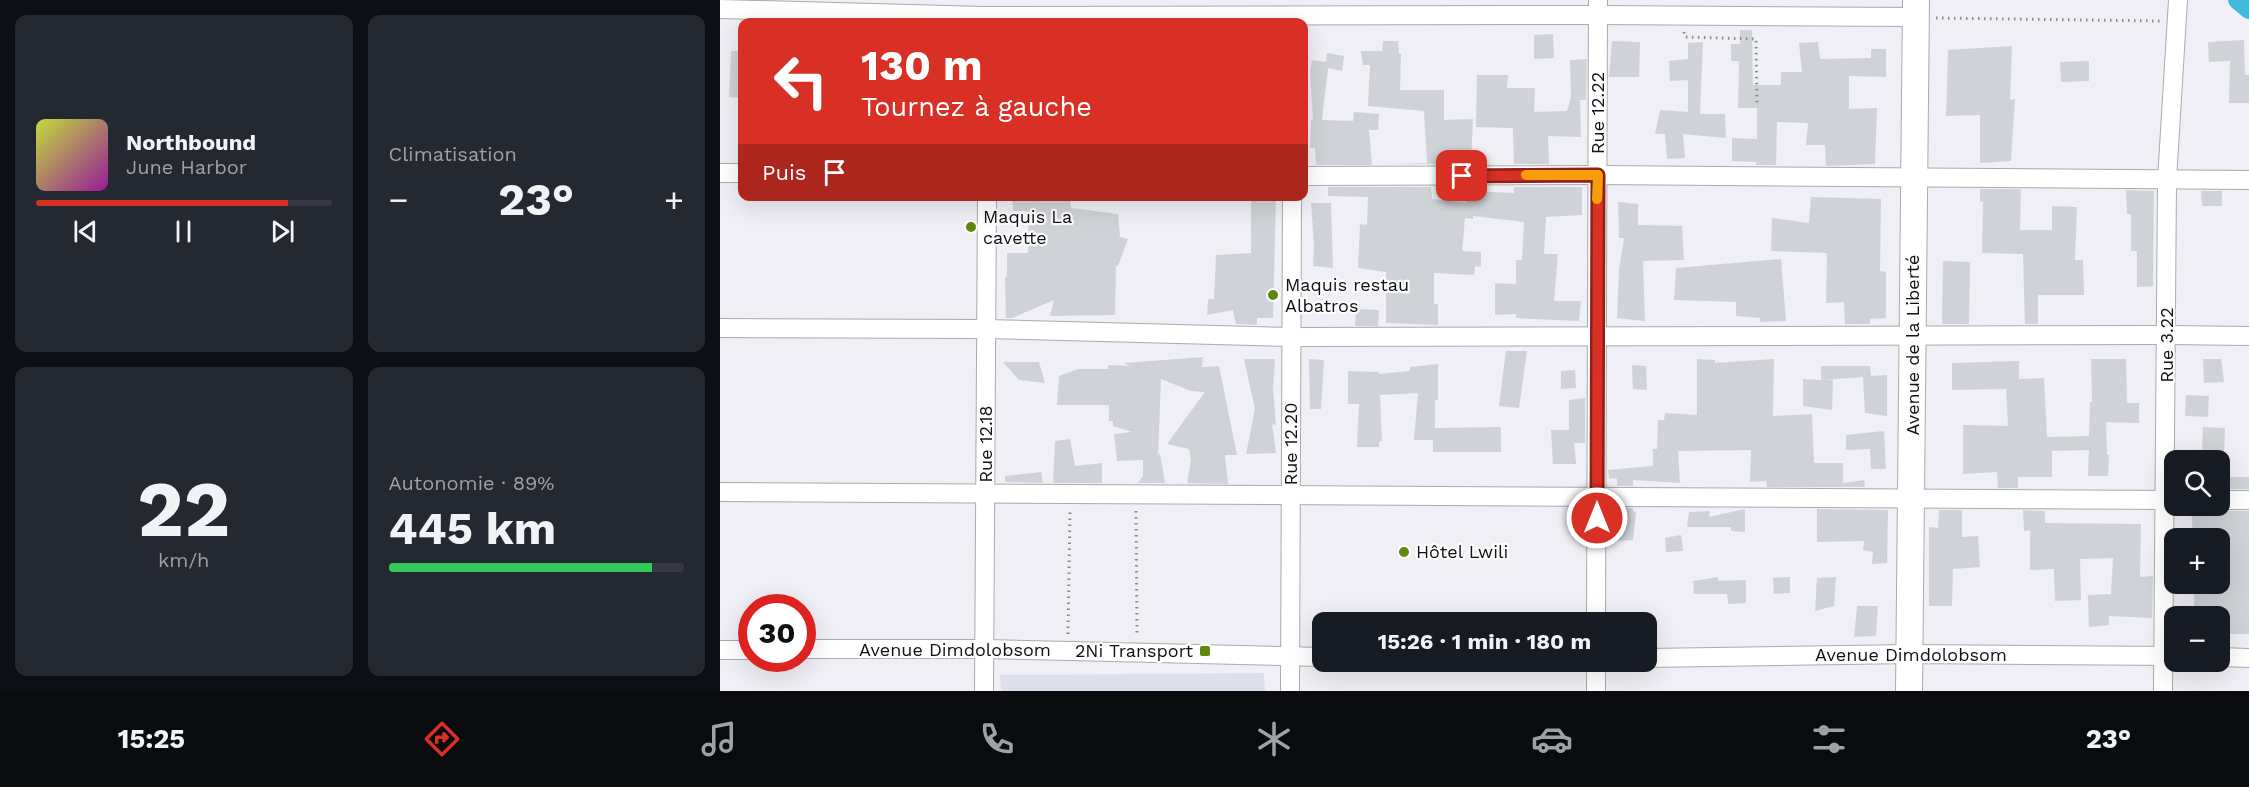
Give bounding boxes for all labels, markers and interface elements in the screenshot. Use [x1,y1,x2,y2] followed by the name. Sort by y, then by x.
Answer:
[861,41,983,90] text: 130 m
[762,42,840,120] icon: left
[1587,72,1608,154] street label: Rue 12.22
[861,91,1092,123] text: Tournez à gauche
[126,130,256,155] text: Northbound
[389,142,517,166] text: Climatisation
[1436,150,1487,201] pin
[126,155,247,179] text: June Harbor
[818,156,851,189] icon: arrive
[1445,159,1478,192] icon: arrive
[762,160,806,185] text: Puis
[498,173,574,226] text: 23°
[389,180,408,219] text: −
[664,180,684,219] text: +
[983,206,1072,248] place label: Maquis La cavette
[69,215,102,248] icon: previous
[167,215,200,248] icon: pause
[266,215,299,248] icon: next
[964,220,978,234] marker: Maquis La cavette
[1902,255,1923,436] street label: Avenue de la Liberté
[1285,274,1409,316] place label: Maquis restau Albatros
[1266,288,1280,302] marker: Maquis restau Albatros
[2156,307,2177,383] street label: Rue 3.22
[1280,402,1301,486] street label: Rue 12.20
[975,405,996,483] street label: Rue 12.18
[2164,450,2230,672] map controls
[2164,450,2230,516] button: search
[137,463,230,555] text: 22
[389,471,554,495] text: Autonomie · 89%
[1565,486,1629,550] position arrow
[389,502,556,555] text: 445 km
[2164,528,2230,594] button: +
[1416,541,1508,562] place label: Hôtel Lwili
[1397,545,1411,559] marker: Hôtel Lwili
[158,548,210,572] text: km/h
[738,594,816,672] speed limit sign: 30
[2164,606,2230,672] button: −
[1378,629,1591,654] text: 15:26 · 1 min · 180 m
[859,639,1051,660] street label: Avenue Dimdolobsom
[1075,640,1193,661] place label: 2Ni Transport
[1198,644,1212,658] marker: 2Ni Transport
[1815,644,2007,665] street label: Avenue Dimdolobsom
[421,718,463,760] icon: directions
[698,718,740,760] icon: music
[976,718,1018,760] icon: phone
[1253,718,1295,760] icon: climate
[1531,718,1573,760] icon: car
[1808,718,1850,760] icon: filters
[118,723,185,755] text: 15:25
[2086,723,2131,755] text: 23°

